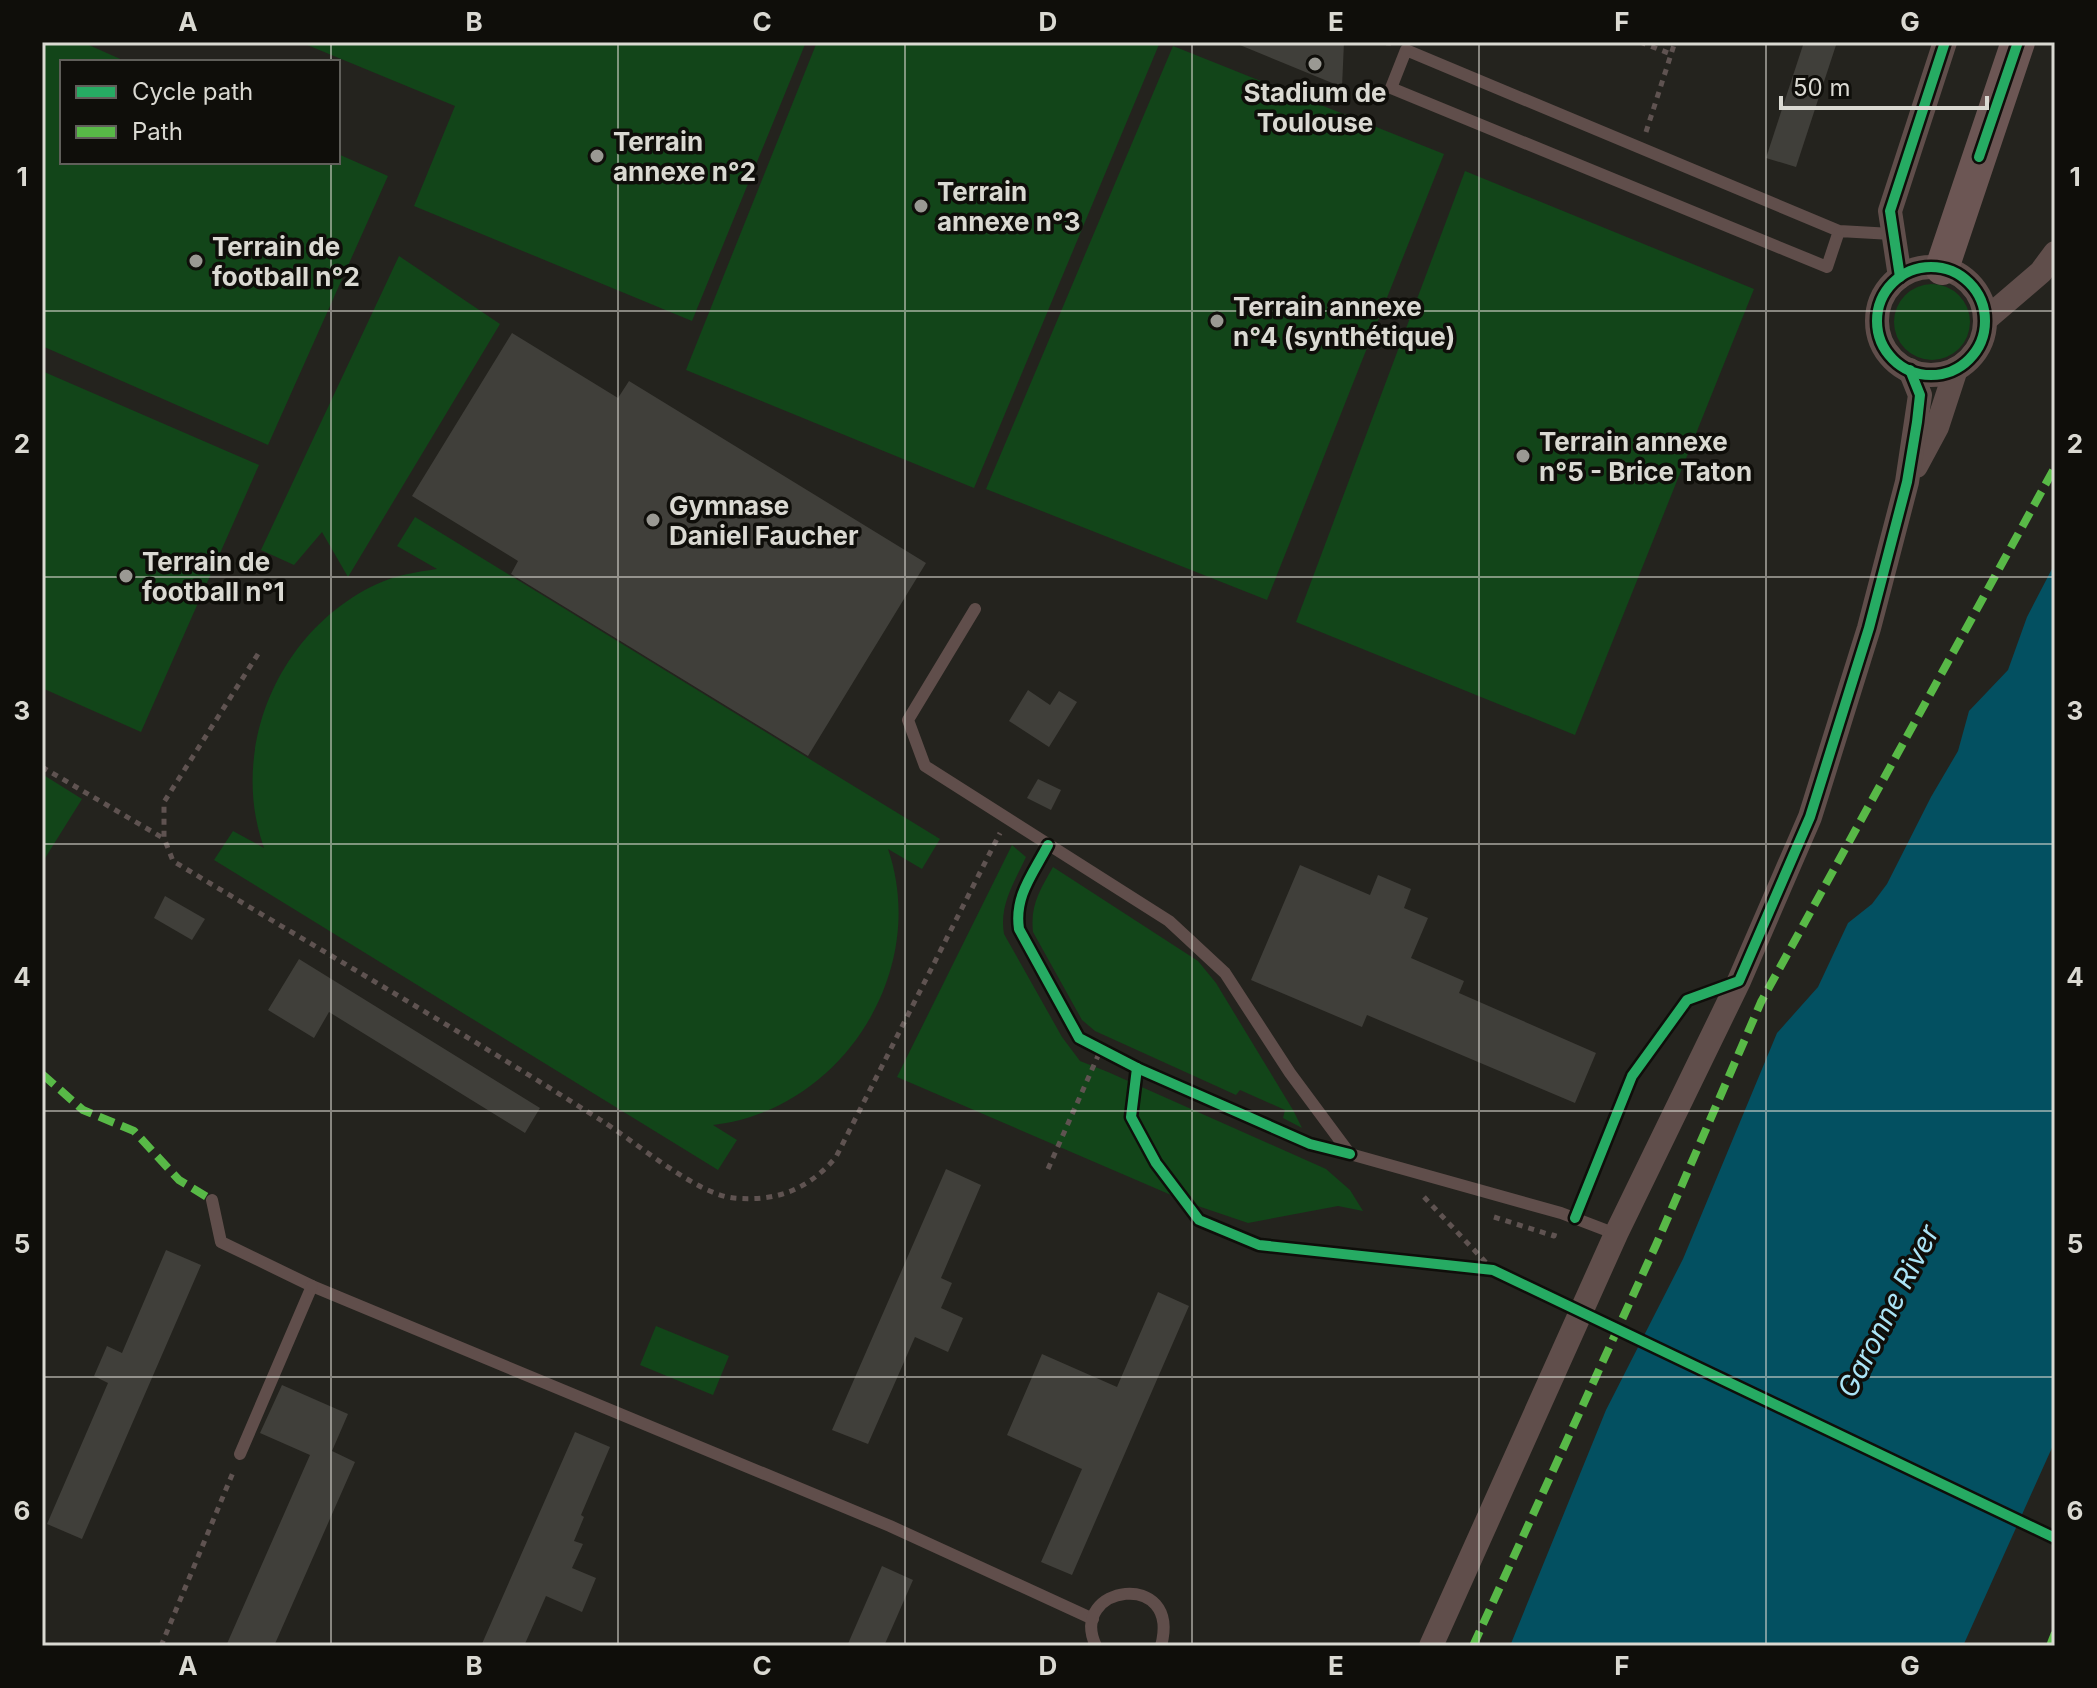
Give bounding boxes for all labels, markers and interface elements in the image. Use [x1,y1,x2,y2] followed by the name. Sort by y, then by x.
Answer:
[178,6,198,37] text: A
[465,6,483,37] text: B
[752,6,772,37] text: C
[1039,6,1057,37] text: D
[1328,6,1344,37] text: E
[1614,6,1630,37] text: F
[1900,6,1920,37] text: G
[1306,55,1324,73] marker: Stadium de Toulouse
[60,60,340,164] legend
[1781,60,1987,110] scale bar
[1793,73,1851,102] text: 50 m
[132,77,253,106] text: Cycle path
[1243,77,1387,138] place label: Stadium de Toulouse
[132,117,183,146] text: Path
[613,126,756,187] place label: Terrain annexe n°2
[588,147,606,165] marker: Terrain annexe n°2
[16,161,28,192] text: 1
[2069,161,2081,192] text: 1
[937,176,1081,237] place label: Terrain annexe n°3
[912,197,930,215] marker: Terrain annexe n°3
[212,231,360,292] place label: Terrain de football n°2
[187,252,205,270] marker: Terrain de football n°2
[1233,291,1455,352] place label: Terrain annexe n°4 (synthétique)
[1208,312,1226,330] marker: Terrain annexe n°4 (synthétique)
[1539,426,1752,487] place label: Terrain annexe n°5 - Brice Taton
[14,428,30,459] text: 2
[2067,428,2083,459] text: 2
[1514,447,1532,465] marker: Terrain annexe n°5 - Brice Taton
[669,490,859,551] place label: Gymnase Daniel Faucher
[644,511,662,529] marker: Gymnase Daniel Faucher
[142,546,285,607] place label: Terrain de football n°1
[117,567,135,585] marker: Terrain de football n°1
[14,695,30,726] text: 3
[2067,695,2083,726] text: 3
[13,961,31,992] text: 4
[2066,961,2084,992] text: 4
[1830,1218,1947,1403] water label: Garonne River
[14,1228,30,1259] text: 5
[2067,1228,2083,1259] text: 5
[14,1495,30,1526] text: 6
[2067,1495,2083,1526] text: 6
[178,1650,198,1681] text: A
[465,1650,483,1681] text: B
[752,1650,772,1681] text: C
[1039,1650,1057,1681] text: D
[1328,1650,1344,1681] text: E
[1614,1650,1630,1681] text: F
[1900,1650,1920,1681] text: G

